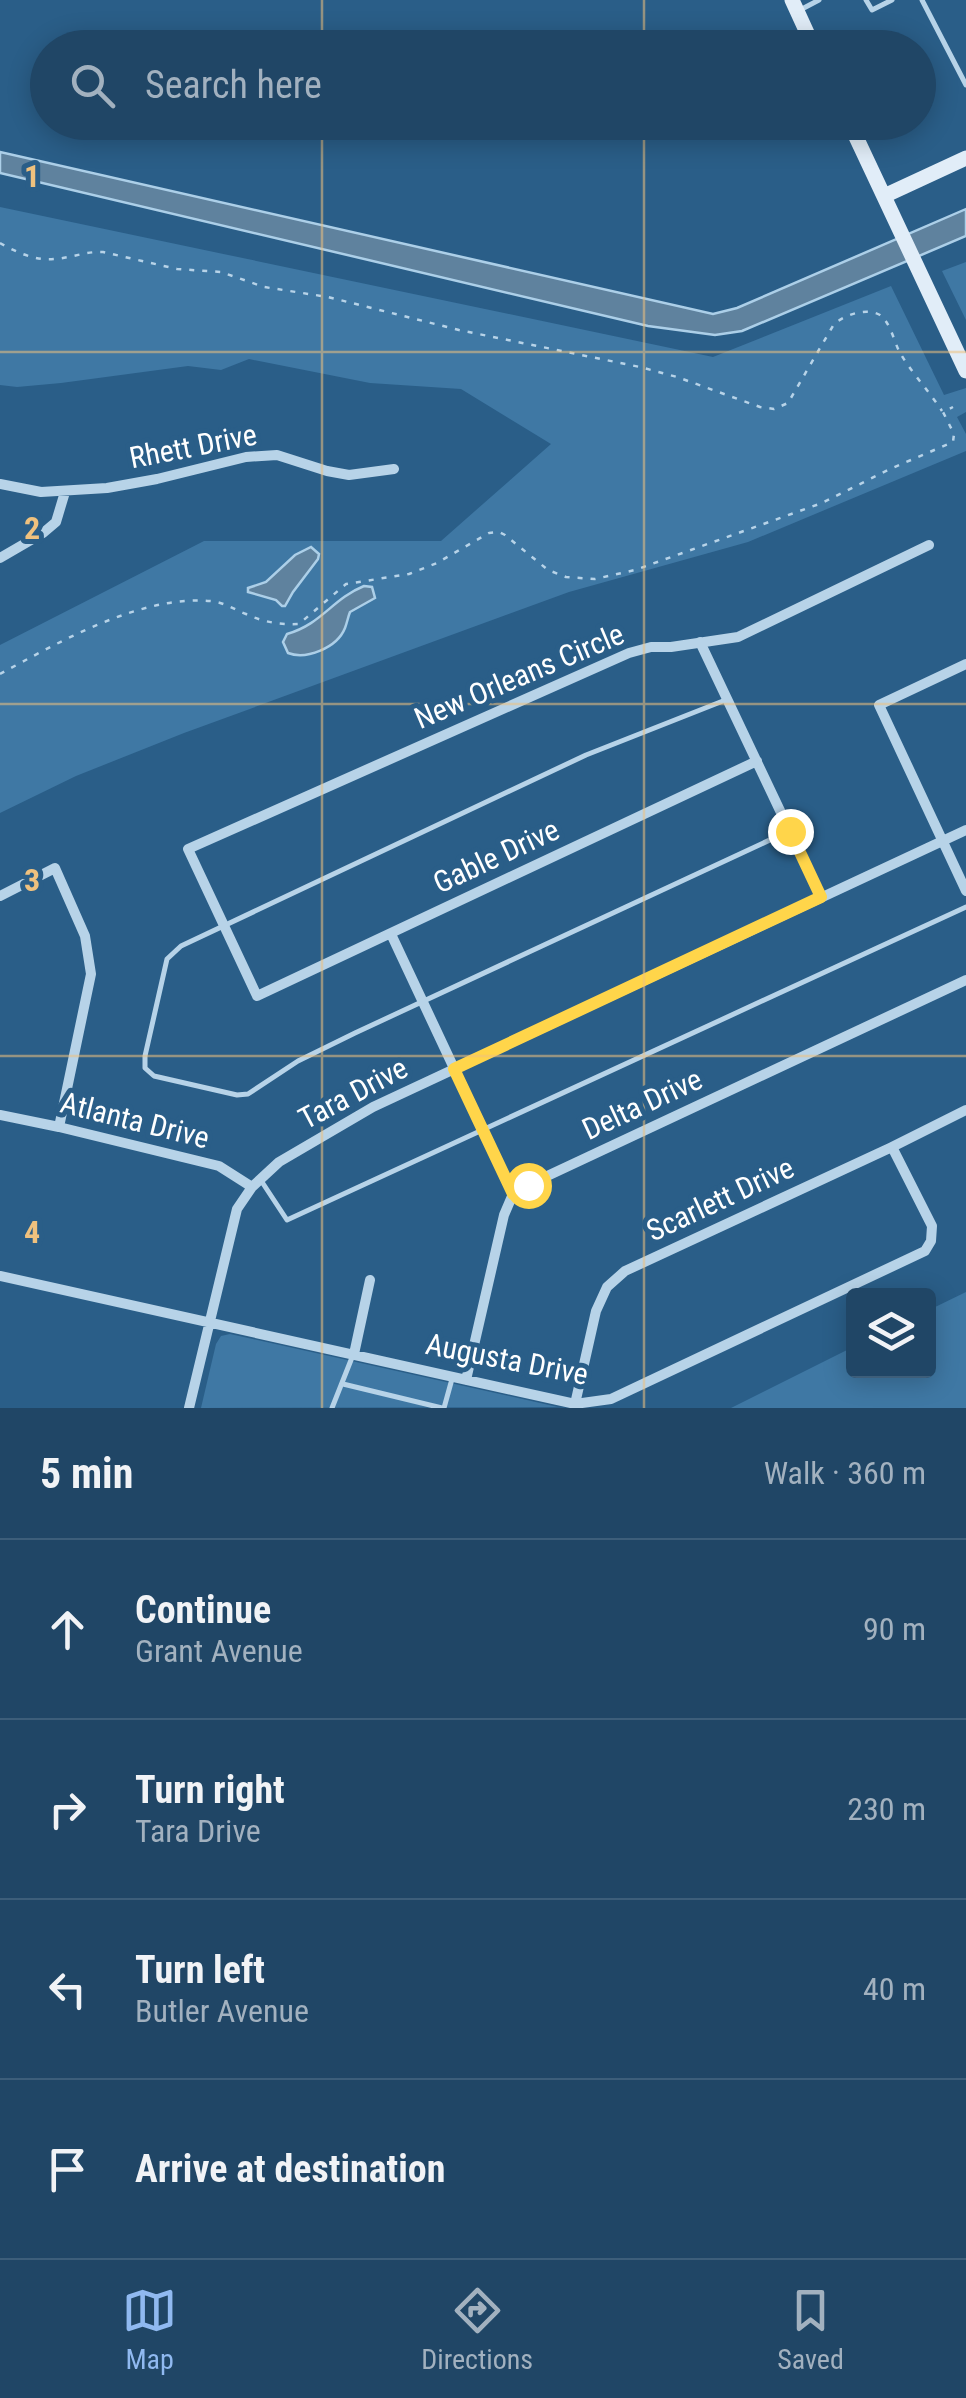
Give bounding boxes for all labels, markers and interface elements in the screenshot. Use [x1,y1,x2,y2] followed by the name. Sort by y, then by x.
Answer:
[30,30,936,140] search box
[65,58,120,113] icon: search
[145,63,322,107] text: Search here
[24,157,40,195] text: 1
[126,417,260,475] street label: Rhett Drive
[24,509,40,547] text: 2
[409,616,629,736] street label: New Orleans Circle
[768,809,814,855] route end
[428,812,564,900] street label: Gable Drive
[24,861,40,899] text: 3
[293,1050,413,1136] street label: Tara Drive
[577,1061,707,1147] street label: Delta Drive
[57,1085,213,1155] street label: Atlanta Drive
[641,1150,799,1248] street label: Scarlett Drive
[506,1163,552,1209] route start
[24,1213,40,1251] text: 4
[846,1288,936,1378] map controls
[846,1288,936,1378] button: layers
[423,1326,591,1392] street label: Augusta Drive
[40,1449,133,1498] text: 5 min
[764,1454,926,1492] text: Walk · 360 m
[135,1588,271,1632] text: Continue
[40,1602,95,1657] icon: ahead
[863,1610,926,1648] text: 90 m
[135,1632,303,1670] text: Grant Avenue
[135,1768,285,1812] text: Turn right
[40,1782,95,1837] icon: right
[847,1790,926,1828] text: 230 m
[135,1812,261,1850] text: Tara Drive
[135,1948,265,1992] text: Turn left
[40,1962,95,2017] icon: left
[863,1970,926,2008] text: 40 m
[135,1992,309,2030] text: Butler Avenue
[40,2142,95,2197] icon: arrive
[135,2147,445,2191] text: Arrive at destination
[122,2283,177,2376] tab: Map
[421,2283,533,2376] tab: Directions
[777,2283,844,2376] tab: Saved

